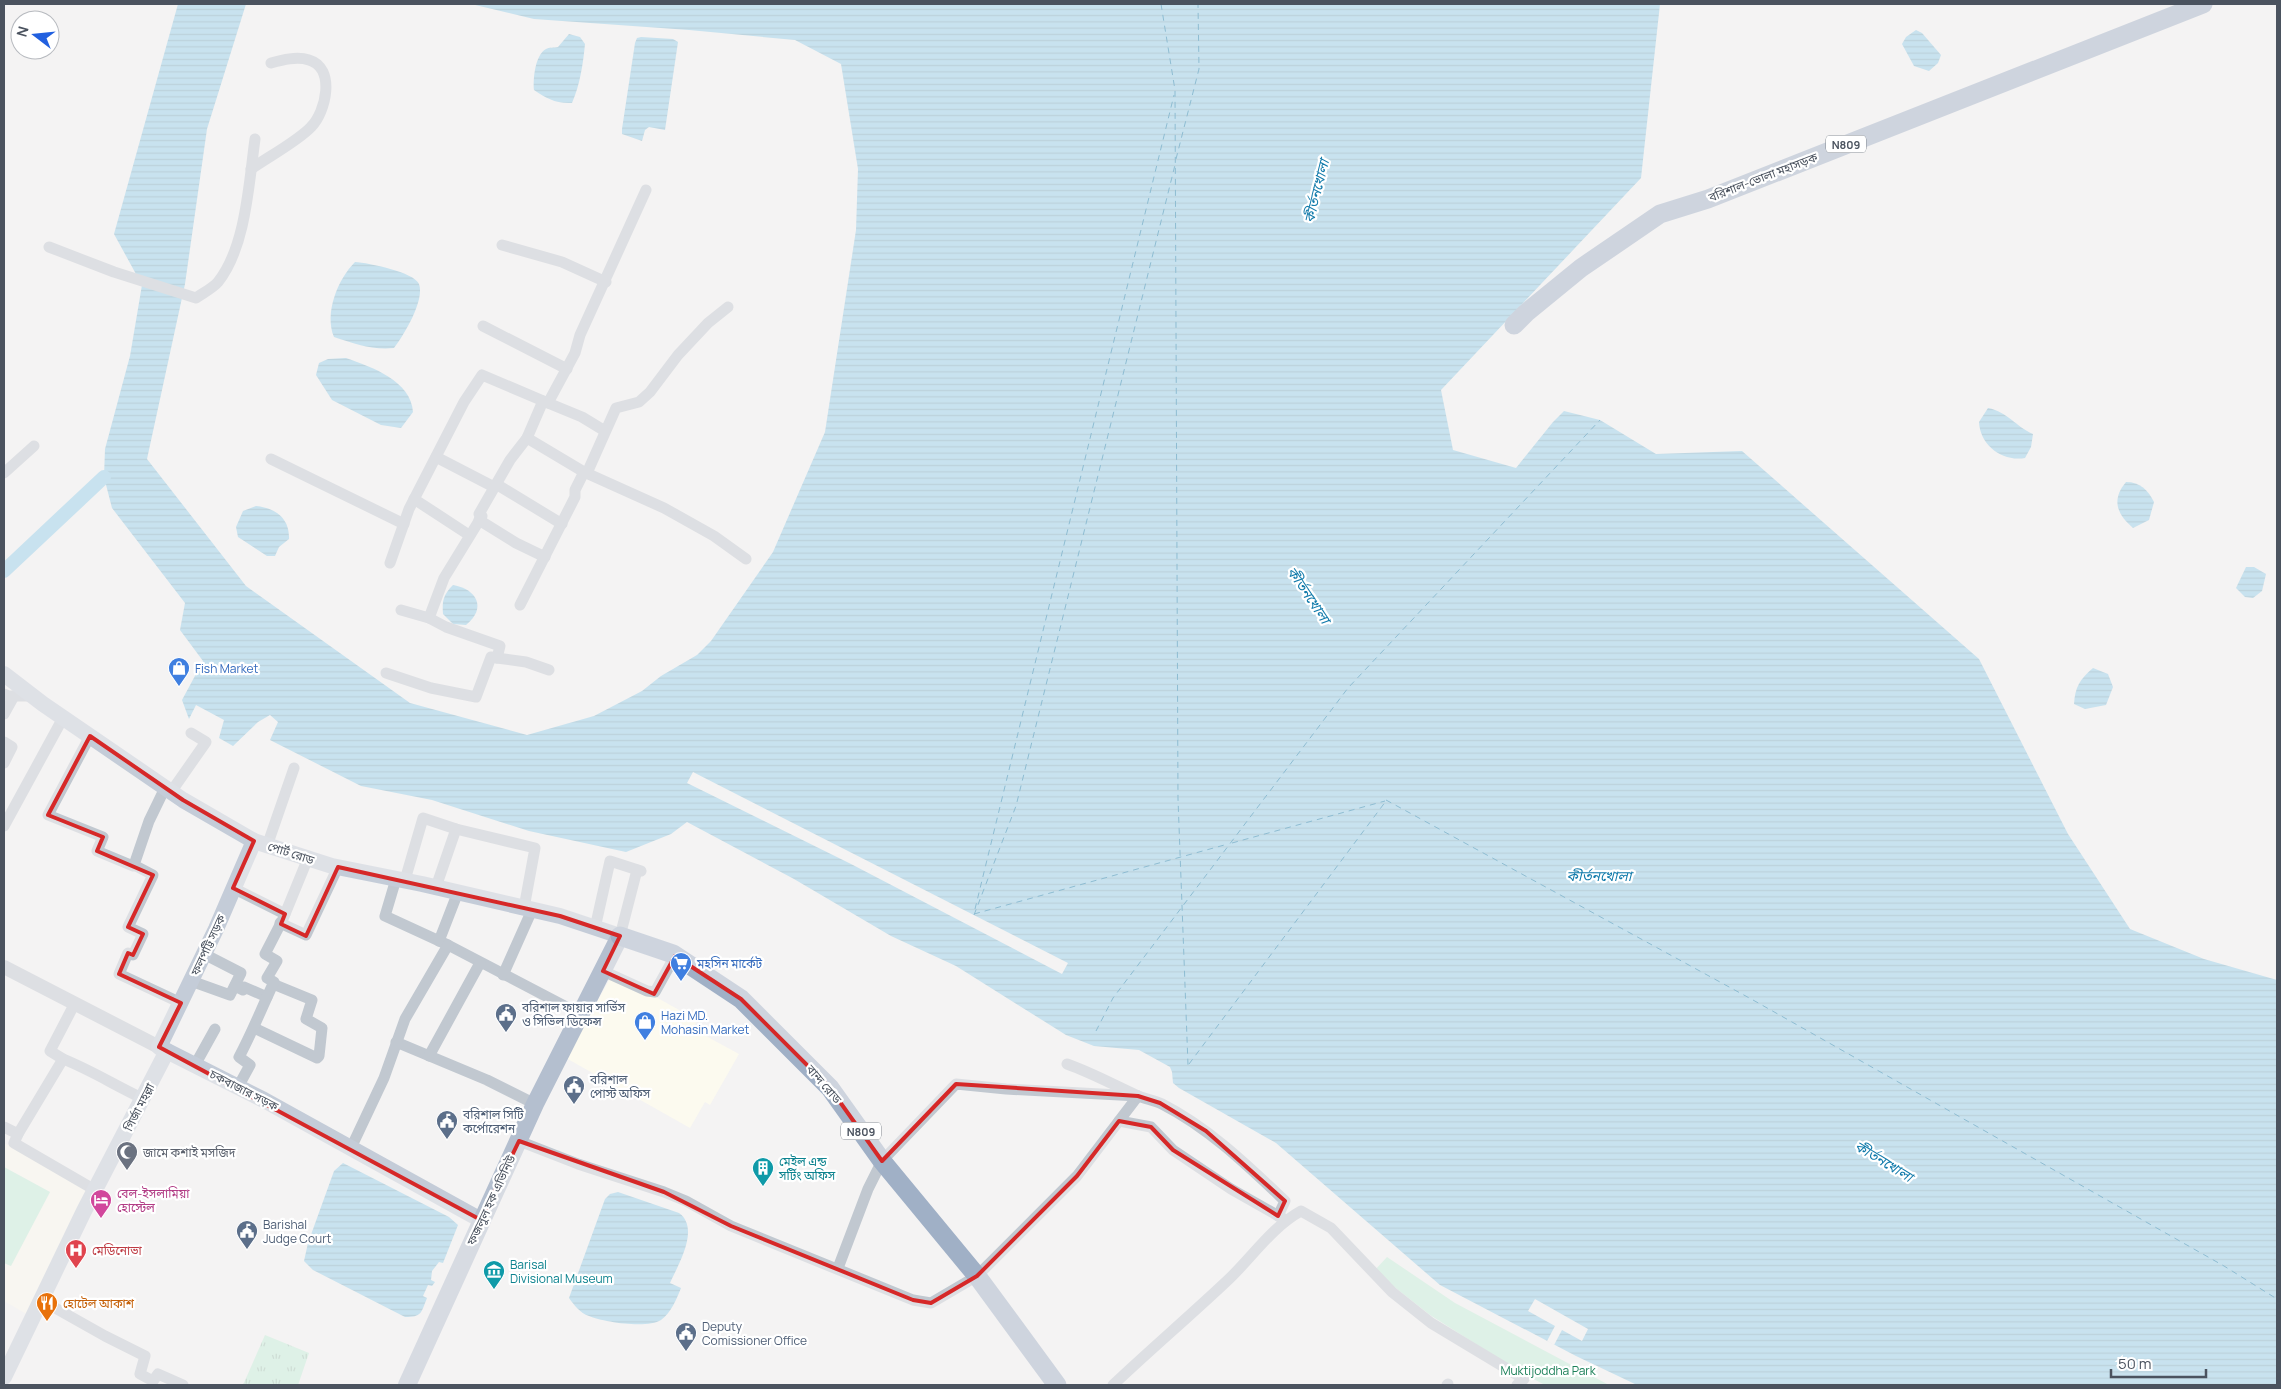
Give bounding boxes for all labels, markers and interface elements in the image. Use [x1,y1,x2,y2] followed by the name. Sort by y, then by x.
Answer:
[10,10,60,60] north arrow
[12,24,33,39] text: N
[1826,136,1866,152] road number: N809
[1705,148,1820,206] street label: বরিশাল-ভোলা মহাসড়ক
[1299,154,1334,225] water label: কীর্তনখোলা
[1283,563,1337,630] water label: কীর্তনখোলা
[167,656,191,687] shop icon: Fish Market
[195,660,259,677] place label: Fish Market
[266,838,317,869] street label: পোর্ট রোড
[1567,866,1635,885] water label: কীর্তনখোলা
[186,911,230,979] street label: ফলপট্টি সড়ক
[669,951,693,982] supermarket icon: মহসিন মার্কেট
[696,955,763,972] place label: মহসিন মার্কেট
[521,999,626,1030] place label: বরিশাল ফায়ার সার্ভিস ও সিভিল ডিফেন্স
[494,1002,518,1033] public building icon: বরিশাল ফায়ার সার্ভিস ও সিভিল ডিফেন্স
[661,1007,750,1038] place label: Hazi MD. Mohasin Market
[633,1010,657,1041] shop icon: Hazi MD. Mohasin Market
[802,1060,846,1107] street label: বান্দ রোড
[206,1065,282,1115] street label: চকবাজার সড়ক
[589,1071,651,1102] place label: বরিশাল পোস্ট অফিস
[562,1074,586,1105] public building icon: বরিশাল পোস্ট অফিস
[119,1079,159,1135] street label: গির্জা মহল্লা
[462,1106,524,1137] place label: বরিশাল সিটি কর্পোরেশন
[435,1109,459,1140] public building icon: বরিশাল সিটি কর্পোরেশন
[841,1122,881,1140] road number: N809
[1851,1136,1919,1188] water label: কীর্তনখোলা
[115,1140,139,1171] mosque icon: জামে কশাই মসজিদ
[142,1144,236,1161] place label: জামে কশাই মসজিদ
[462,1152,520,1249] street label: ফজলুল হক এভিনিউ
[778,1153,836,1184] place label: মেইল এন্ড সর্টিং অফিস
[751,1156,775,1187] building icon: মেইল এন্ড সর্টিং অফিস
[117,1185,190,1216] place label: বেল-ইসলামিয়া হোস্টেল
[89,1188,113,1219] hotel icon: বেল-ইসলামিয়া হোস্টেল
[263,1216,331,1247] place label: Barishal Judge Court
[235,1219,259,1250] public building icon: Barishal Judge Court
[64,1238,88,1269] hospital icon: মেডিনোভা
[92,1242,143,1259] place label: মেডিনোভা
[510,1256,613,1287] place label: Barisal Divisional Museum
[482,1259,506,1290] museum icon: Barisal Divisional Museum
[35,1291,59,1322] restaurant icon: হোটেল আকাশ
[63,1295,135,1312] place label: হোটেল আকাশ
[702,1318,807,1349] place label: Deputy Comissioner Office
[674,1321,698,1352] public building icon: Deputy Comissioner Office
[2111,1346,2206,1378] scale bar
[2118,1353,2152,1374] text: 50 m
[1500,1362,1597,1379] park label: Muktijoddha Park

